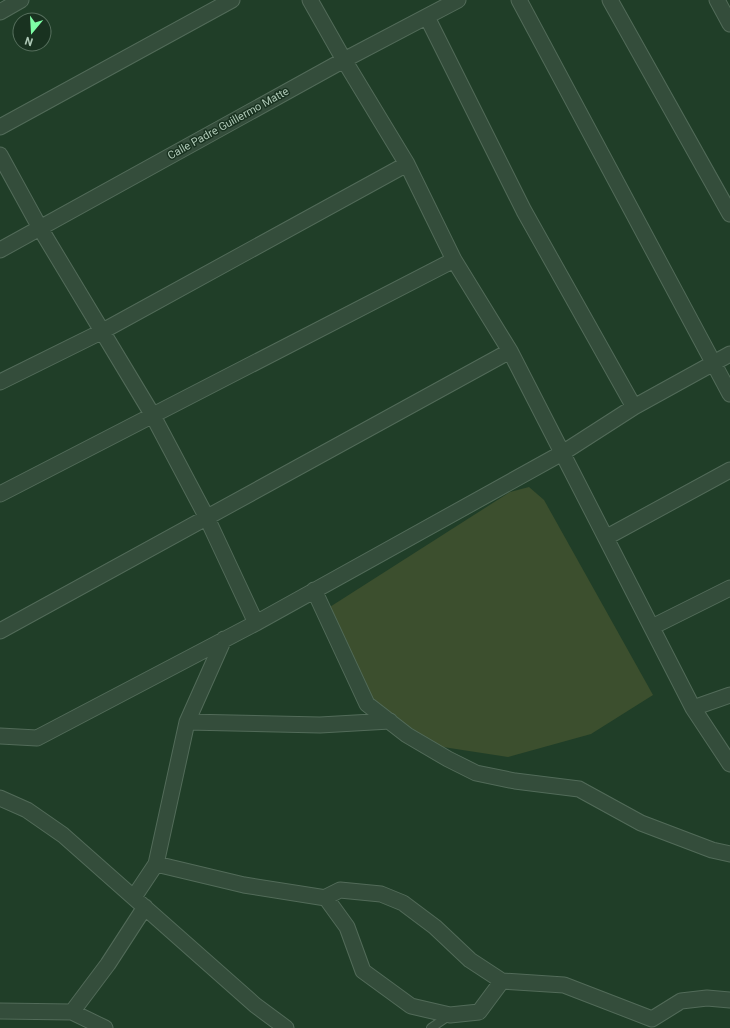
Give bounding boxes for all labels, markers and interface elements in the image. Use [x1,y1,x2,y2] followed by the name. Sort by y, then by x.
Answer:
[12,12,52,52] north arrow
[23,34,35,48] text: N
[165,85,291,162] street label: Calle Padre Guillermo Matte

